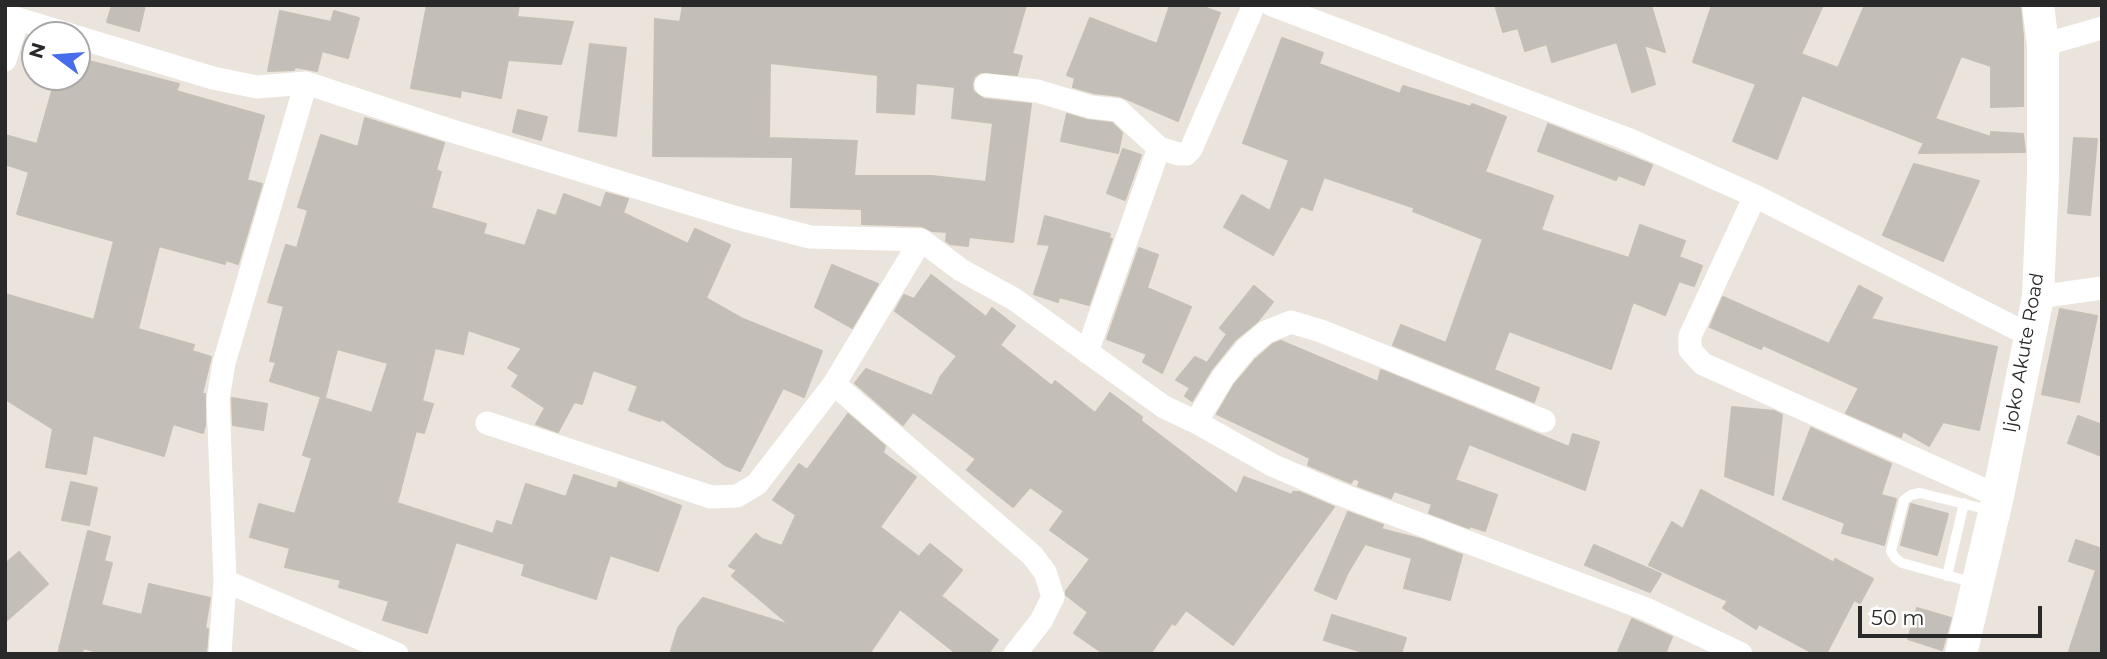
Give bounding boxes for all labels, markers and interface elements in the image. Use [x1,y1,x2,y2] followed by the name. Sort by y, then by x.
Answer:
[21,21,91,91] north arrow
[24,40,50,61] text: N
[1999,271,2049,435] street label: Ijoko Akute Road
[1862,592,2046,636] scale bar
[1871,605,1925,630] text: 50 m

